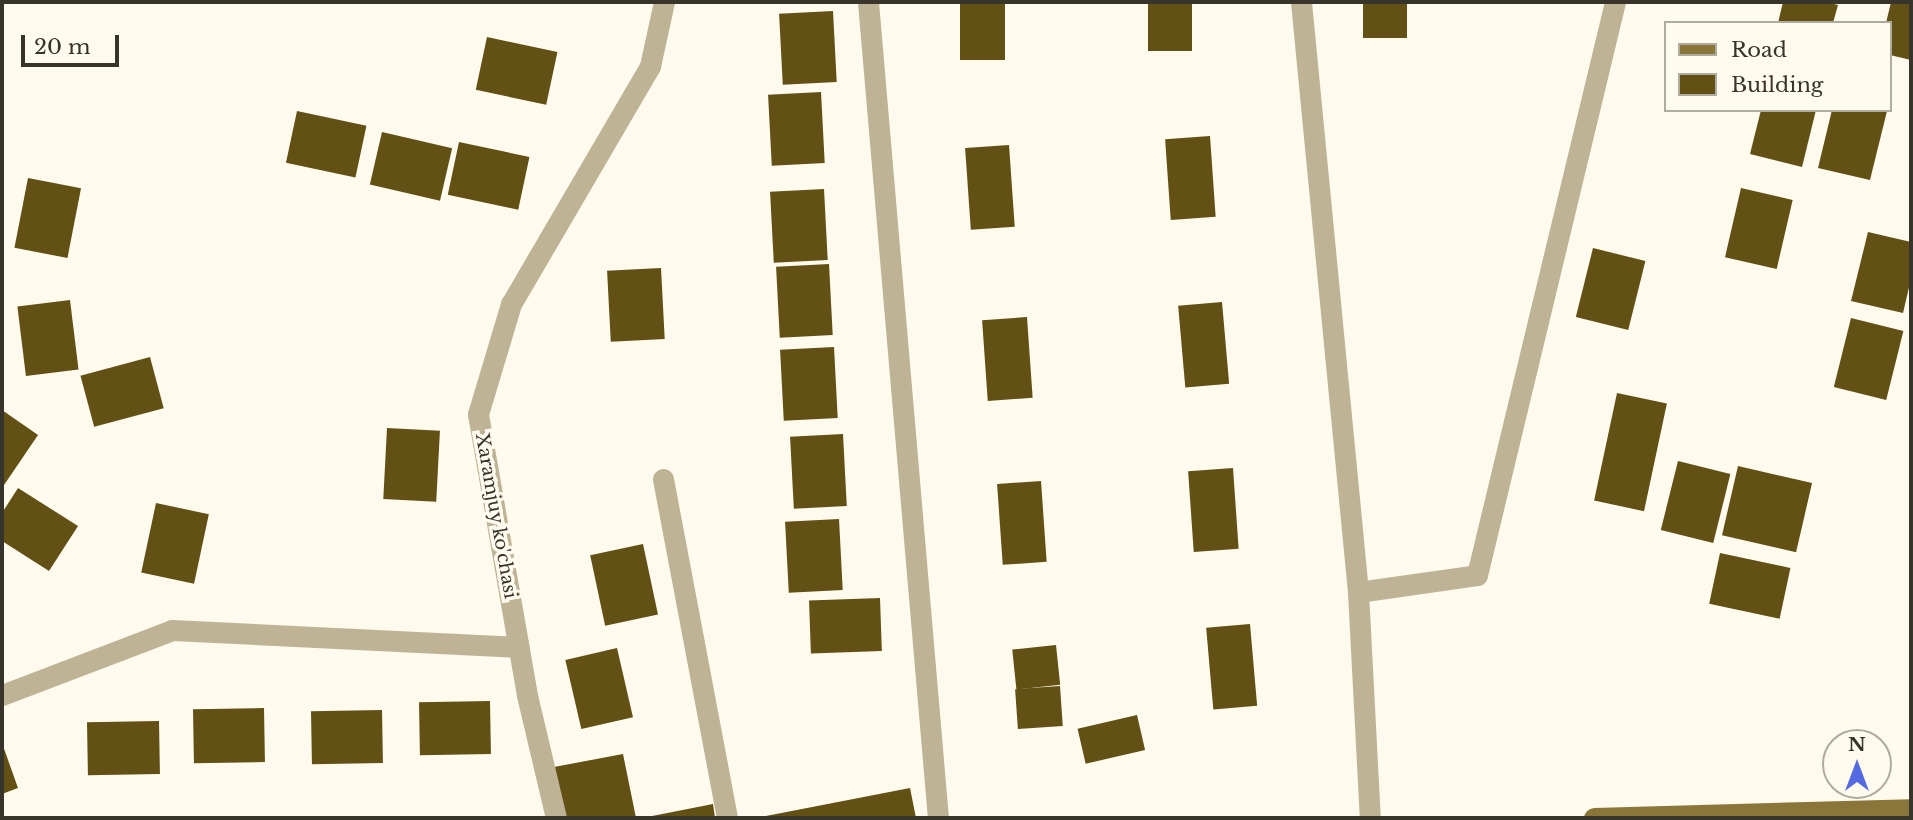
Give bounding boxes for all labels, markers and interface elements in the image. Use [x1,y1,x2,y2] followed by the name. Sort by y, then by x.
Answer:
[24,21,122,65] scale bar
[1664,21,1892,112] legend
[34,34,91,60] text: 20 m
[1731,37,1787,63] text: Road
[1731,72,1823,98] text: Building
[471,431,521,601] street label: Xaramjuy ko'chasi
[1822,729,1892,799] north arrow
[1848,733,1866,756] text: N

